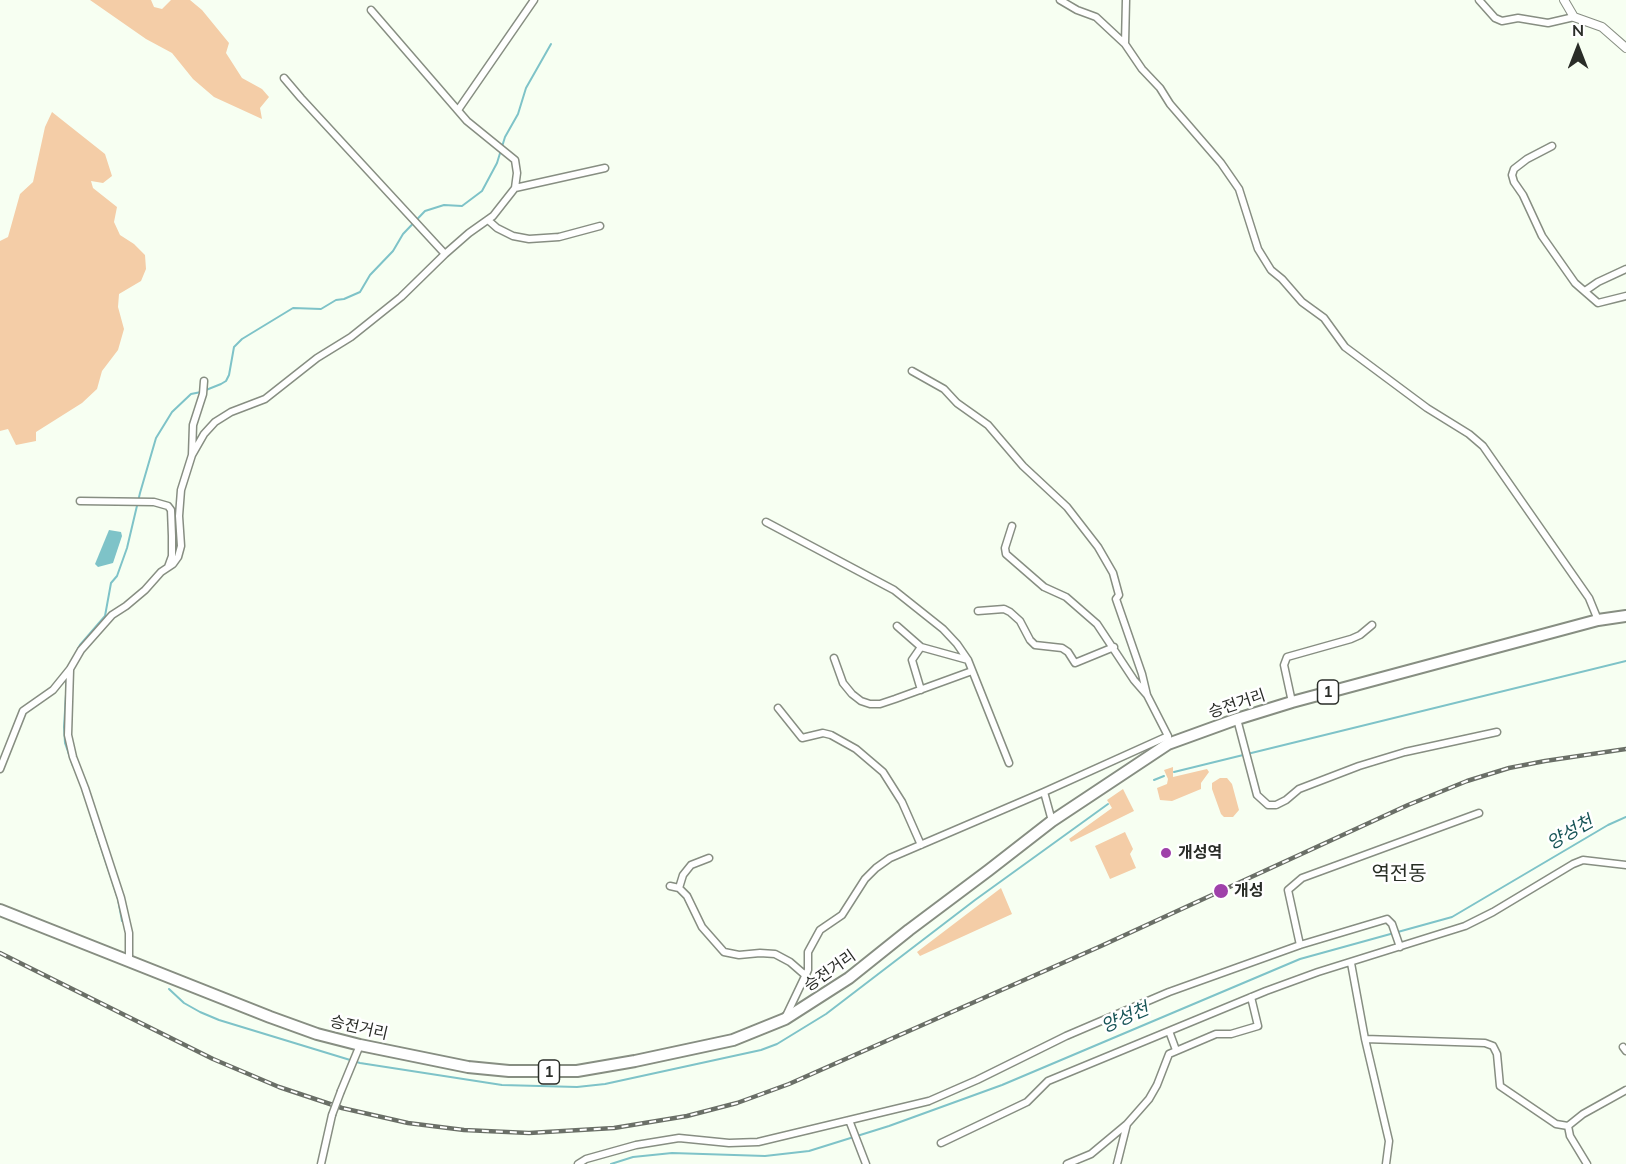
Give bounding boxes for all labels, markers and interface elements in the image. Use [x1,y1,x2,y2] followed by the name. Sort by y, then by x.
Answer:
[1548,18,1608,78] north arrow
[1572,20,1584,40] text: N
[1318,680,1338,704] road number: 1
[1206,686,1268,722] street label: 승전거리
[1543,811,1597,855] water label: 양성천
[1178,843,1222,863] place label: 개성역
[1159,846,1173,860] marker: 개성역
[1371,862,1427,886] district label: 역전동
[1234,881,1263,901] place label: 개성
[1212,882,1230,900] marker: 개성
[800,946,860,996] street label: 승전거리
[1098,998,1152,1038] water label: 양성천
[328,1012,390,1044] street label: 승전거리
[538,1060,560,1084] road number: 1

